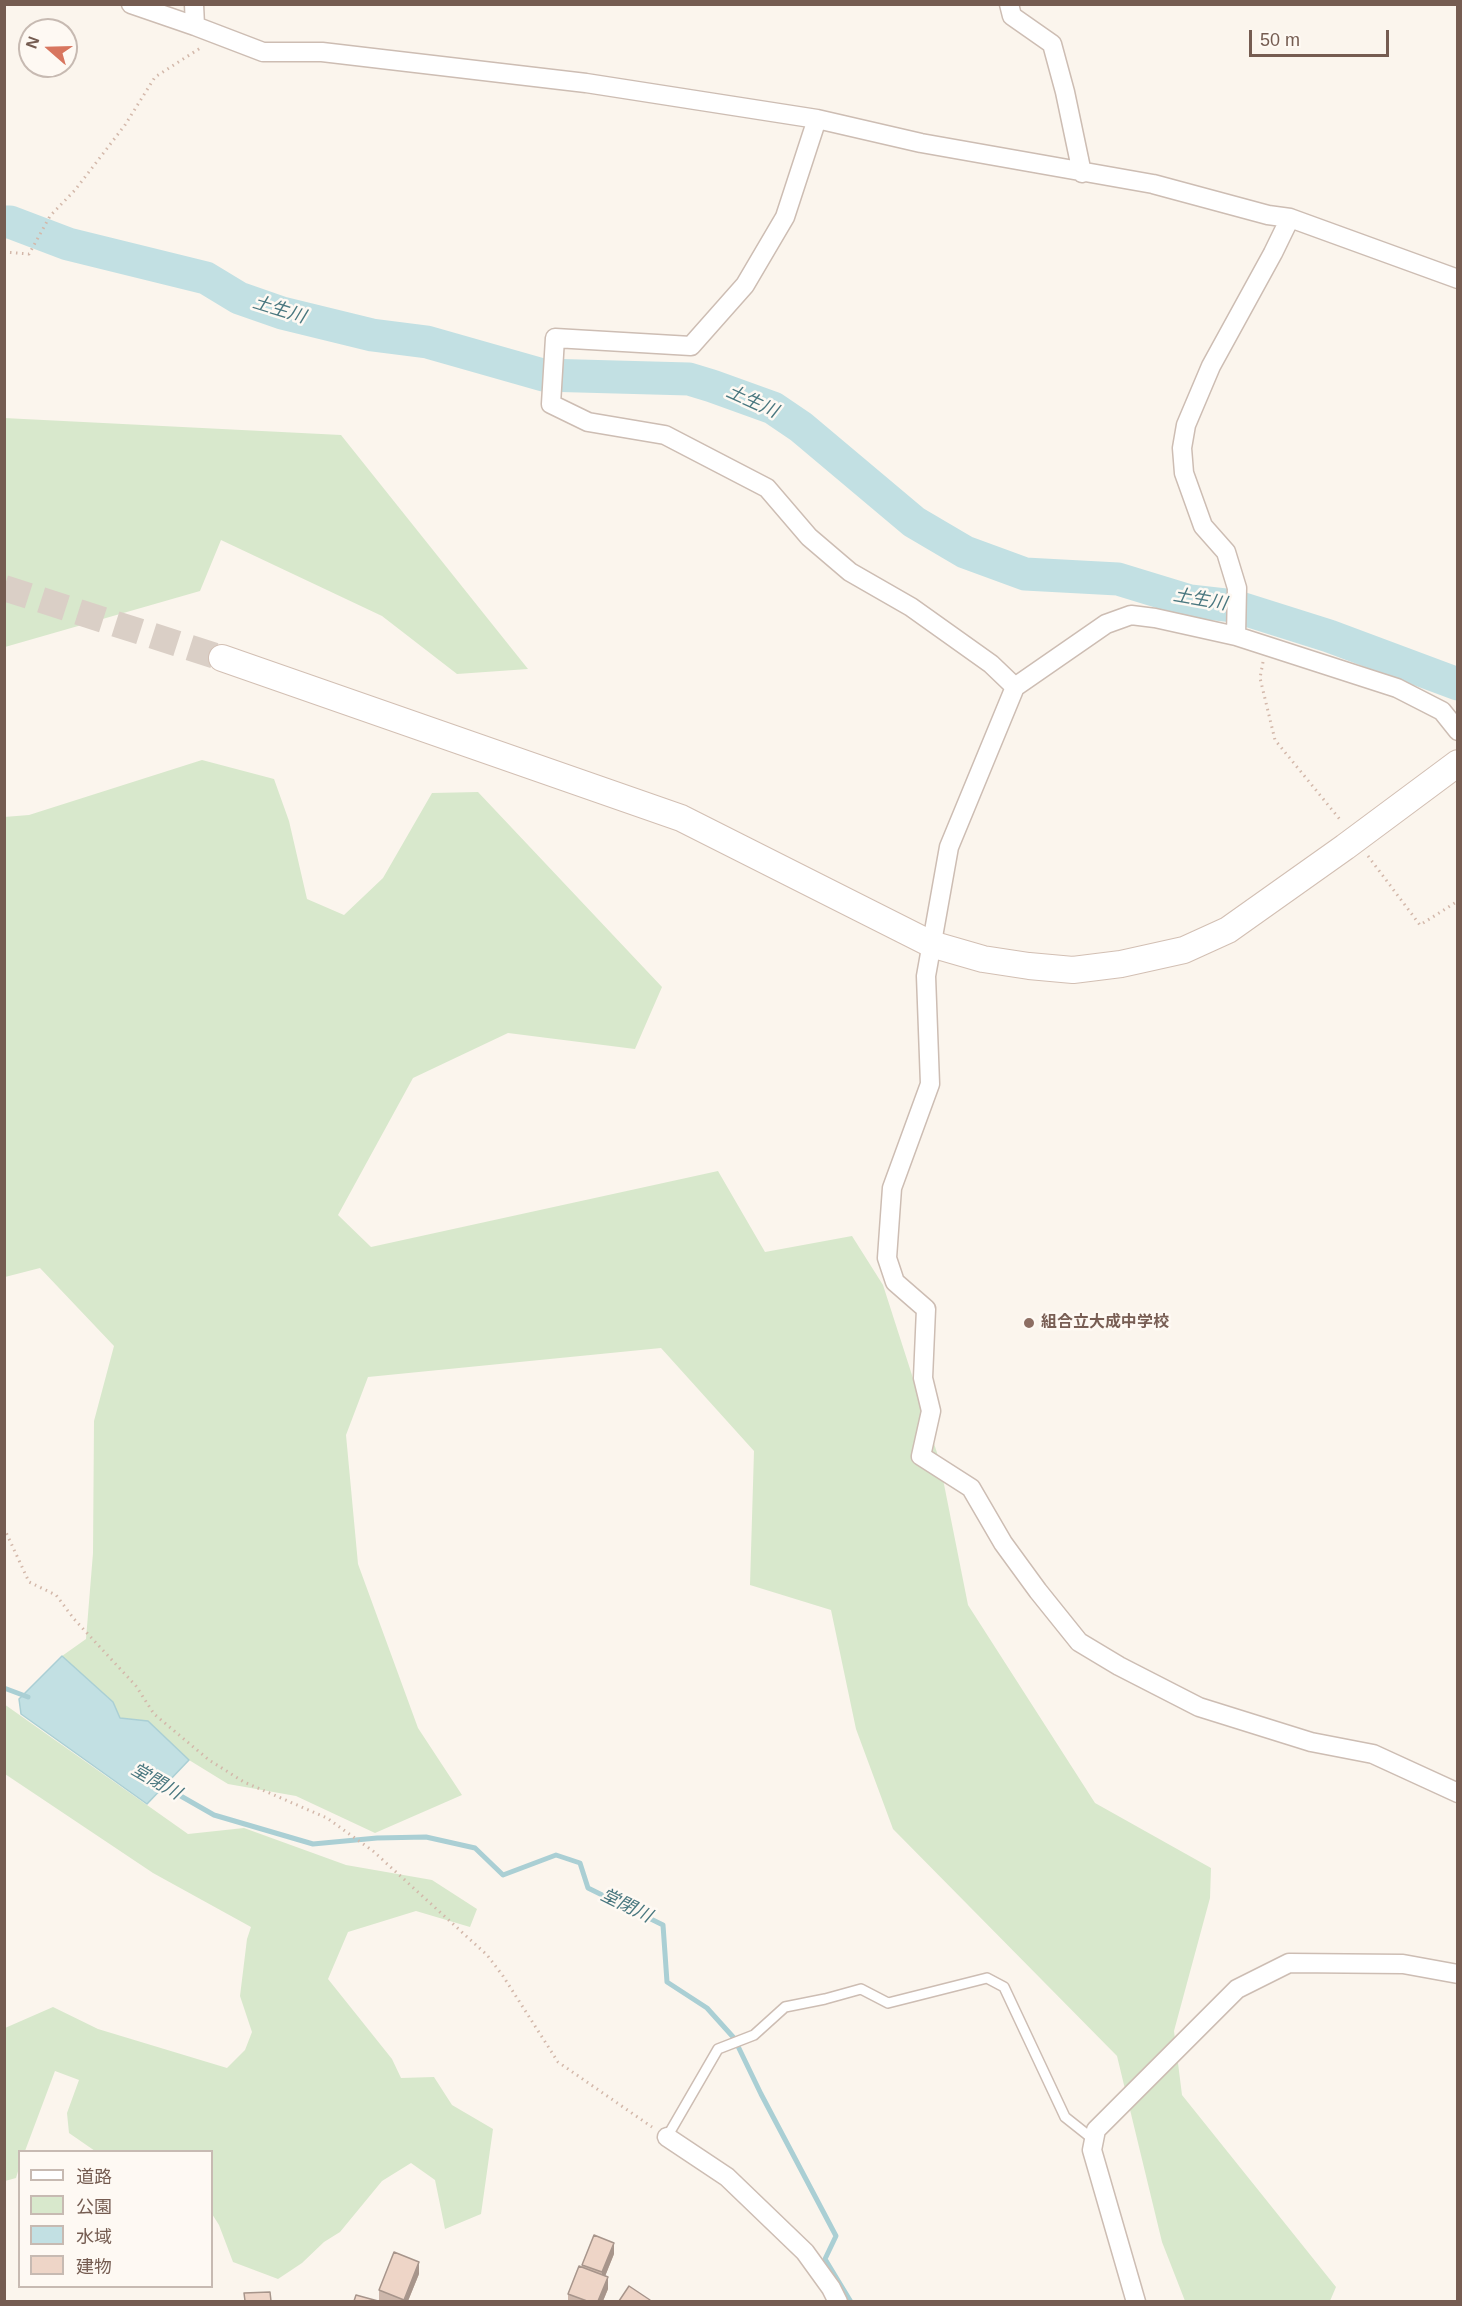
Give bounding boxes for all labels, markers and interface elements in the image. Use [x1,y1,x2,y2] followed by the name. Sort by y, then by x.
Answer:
[18,18,78,78] north arrow
[1252,18,1392,56] scale bar
[1260,30,1300,50] text: 50 m
[23,34,42,51] text: N
[250,292,308,328] water label: 土生川
[723,381,781,423] water label: 土生川
[1172,585,1228,615] water label: 土生川
[1041,1313,1169,1333] place label: 組合立大成中学校
[1022,1316,1036,1330] marker: 組合立大成中学校
[127,1759,185,1805] water label: 堂閉川
[597,1884,655,1928] water label: 堂閉川
[18,2150,213,2288] legend
[76,2167,112,2187] text: 道路
[76,2197,112,2217] text: 公園
[76,2227,112,2247] text: 水域
[76,2257,112,2277] text: 建物

